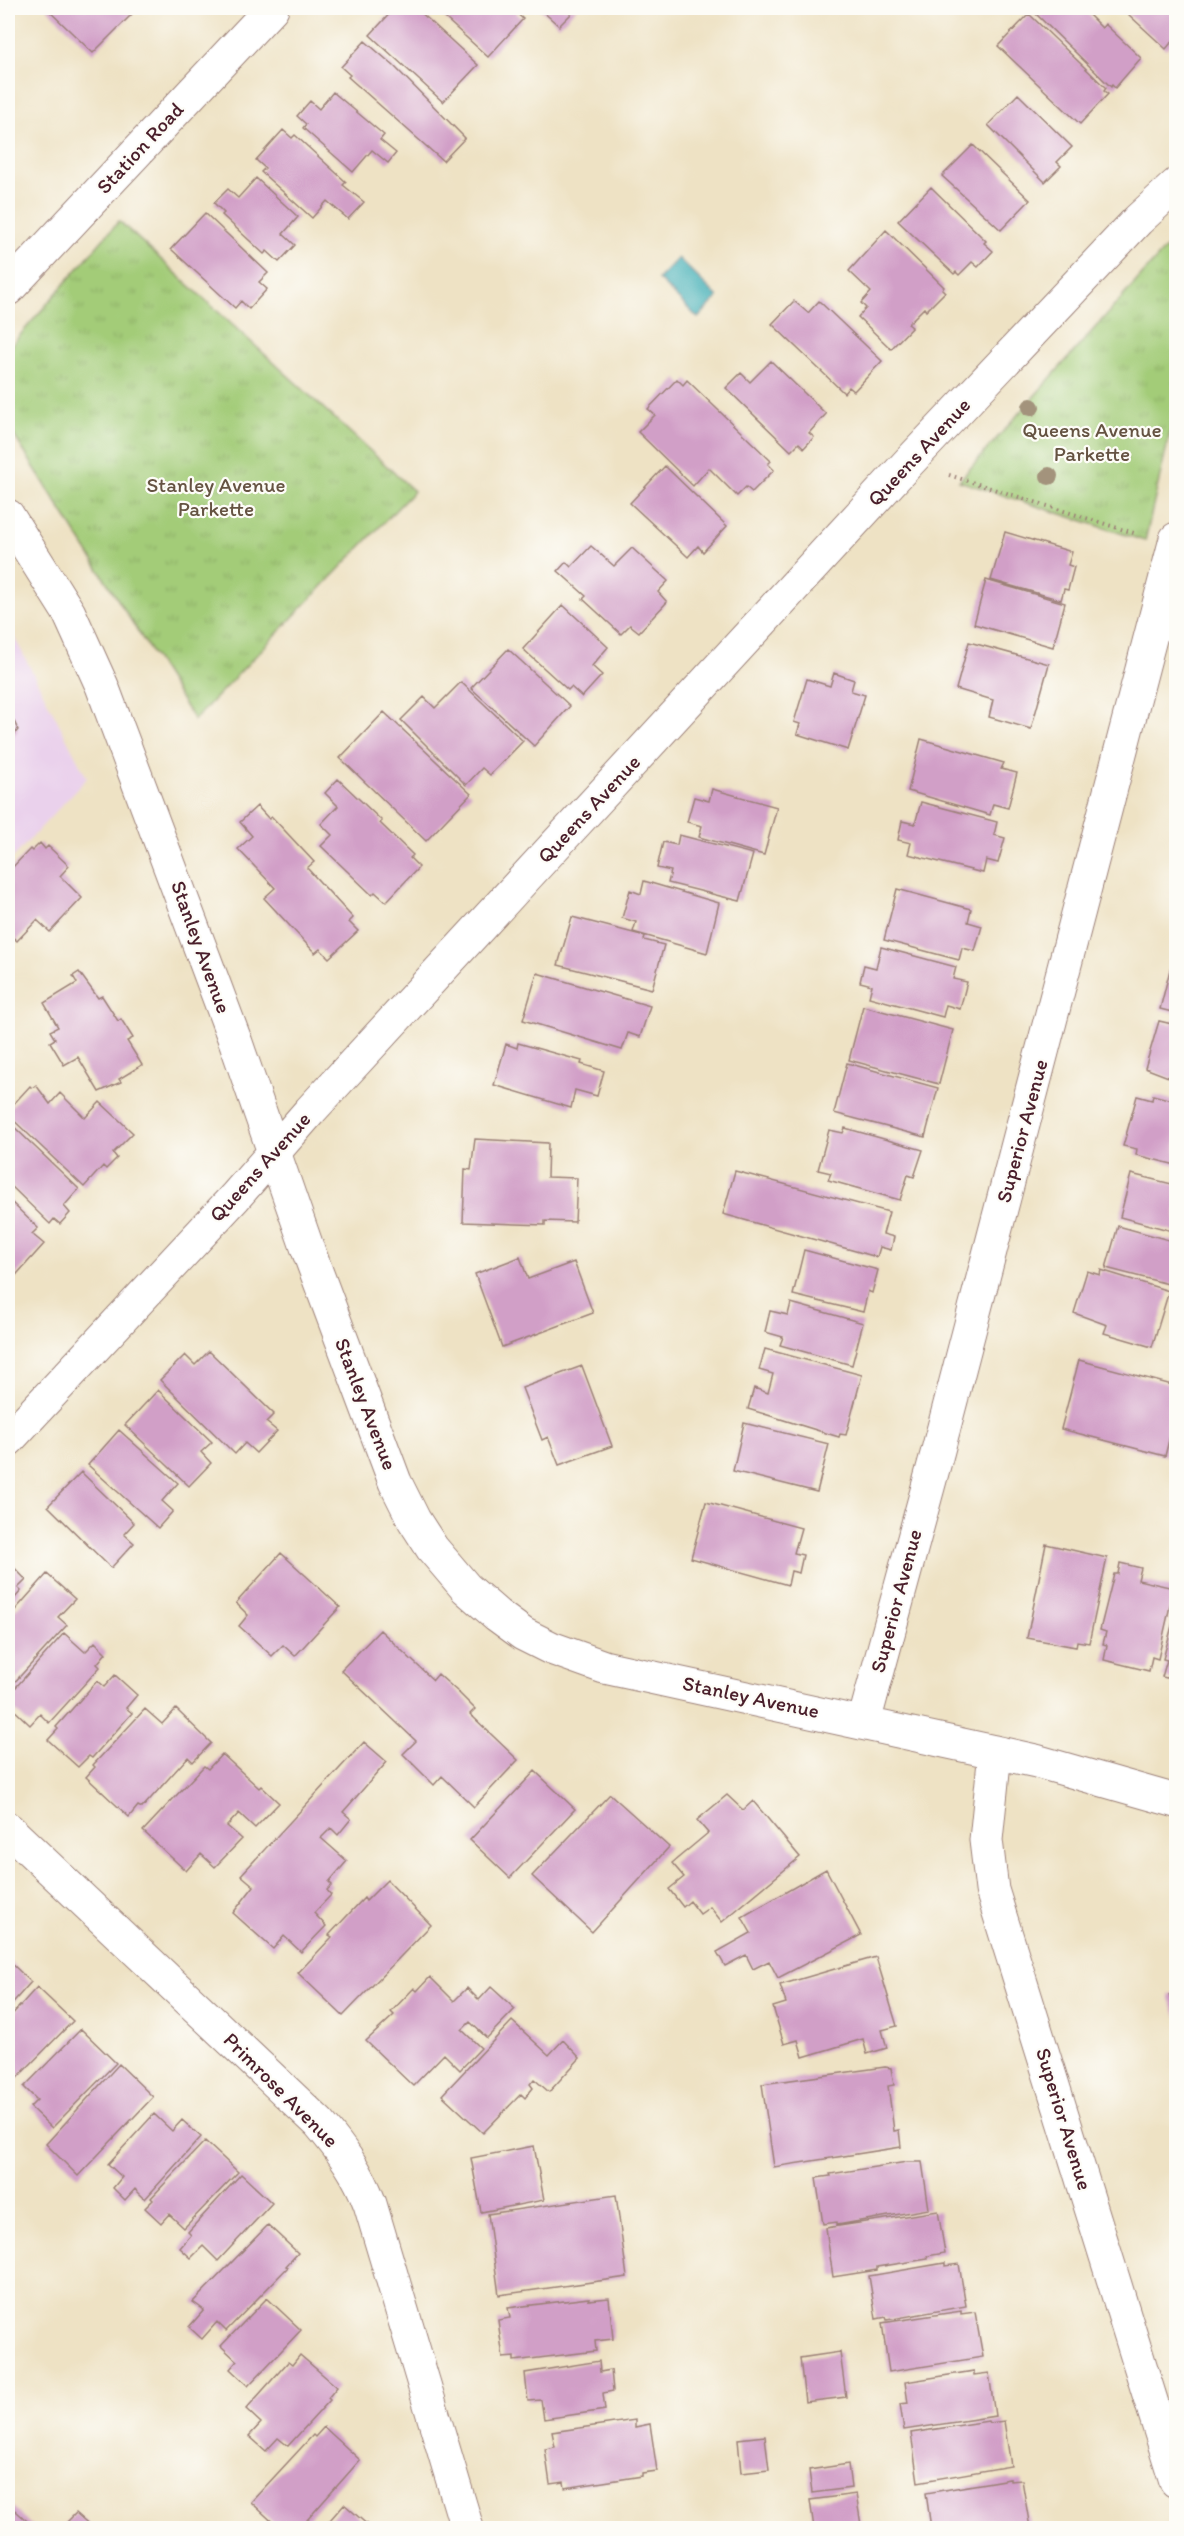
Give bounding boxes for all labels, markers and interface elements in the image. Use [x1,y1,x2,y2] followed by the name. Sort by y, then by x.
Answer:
[91,96,189,199] street label: Station Road
[862,392,975,511] street label: Queens Avenue
[1022,417,1162,466] park label: Queens Avenue Parkette
[146,472,286,521] park label: Stanley Avenue Parkette
[532,749,645,868] street label: Queens Avenue
[166,877,237,1016] street label: Stanley Avenue
[990,1056,1053,1205] street label: Superior Avenue
[204,1106,316,1227] street label: Queens Avenue
[330,1334,403,1473] street label: Stanley Avenue
[864,1526,927,1675] street label: Superior Avenue
[680,1670,822,1723] street label: Stanley Avenue
[219,2027,344,2152] street label: Primrose Avenue
[1031,2045,1098,2193] street label: Superior Avenue

